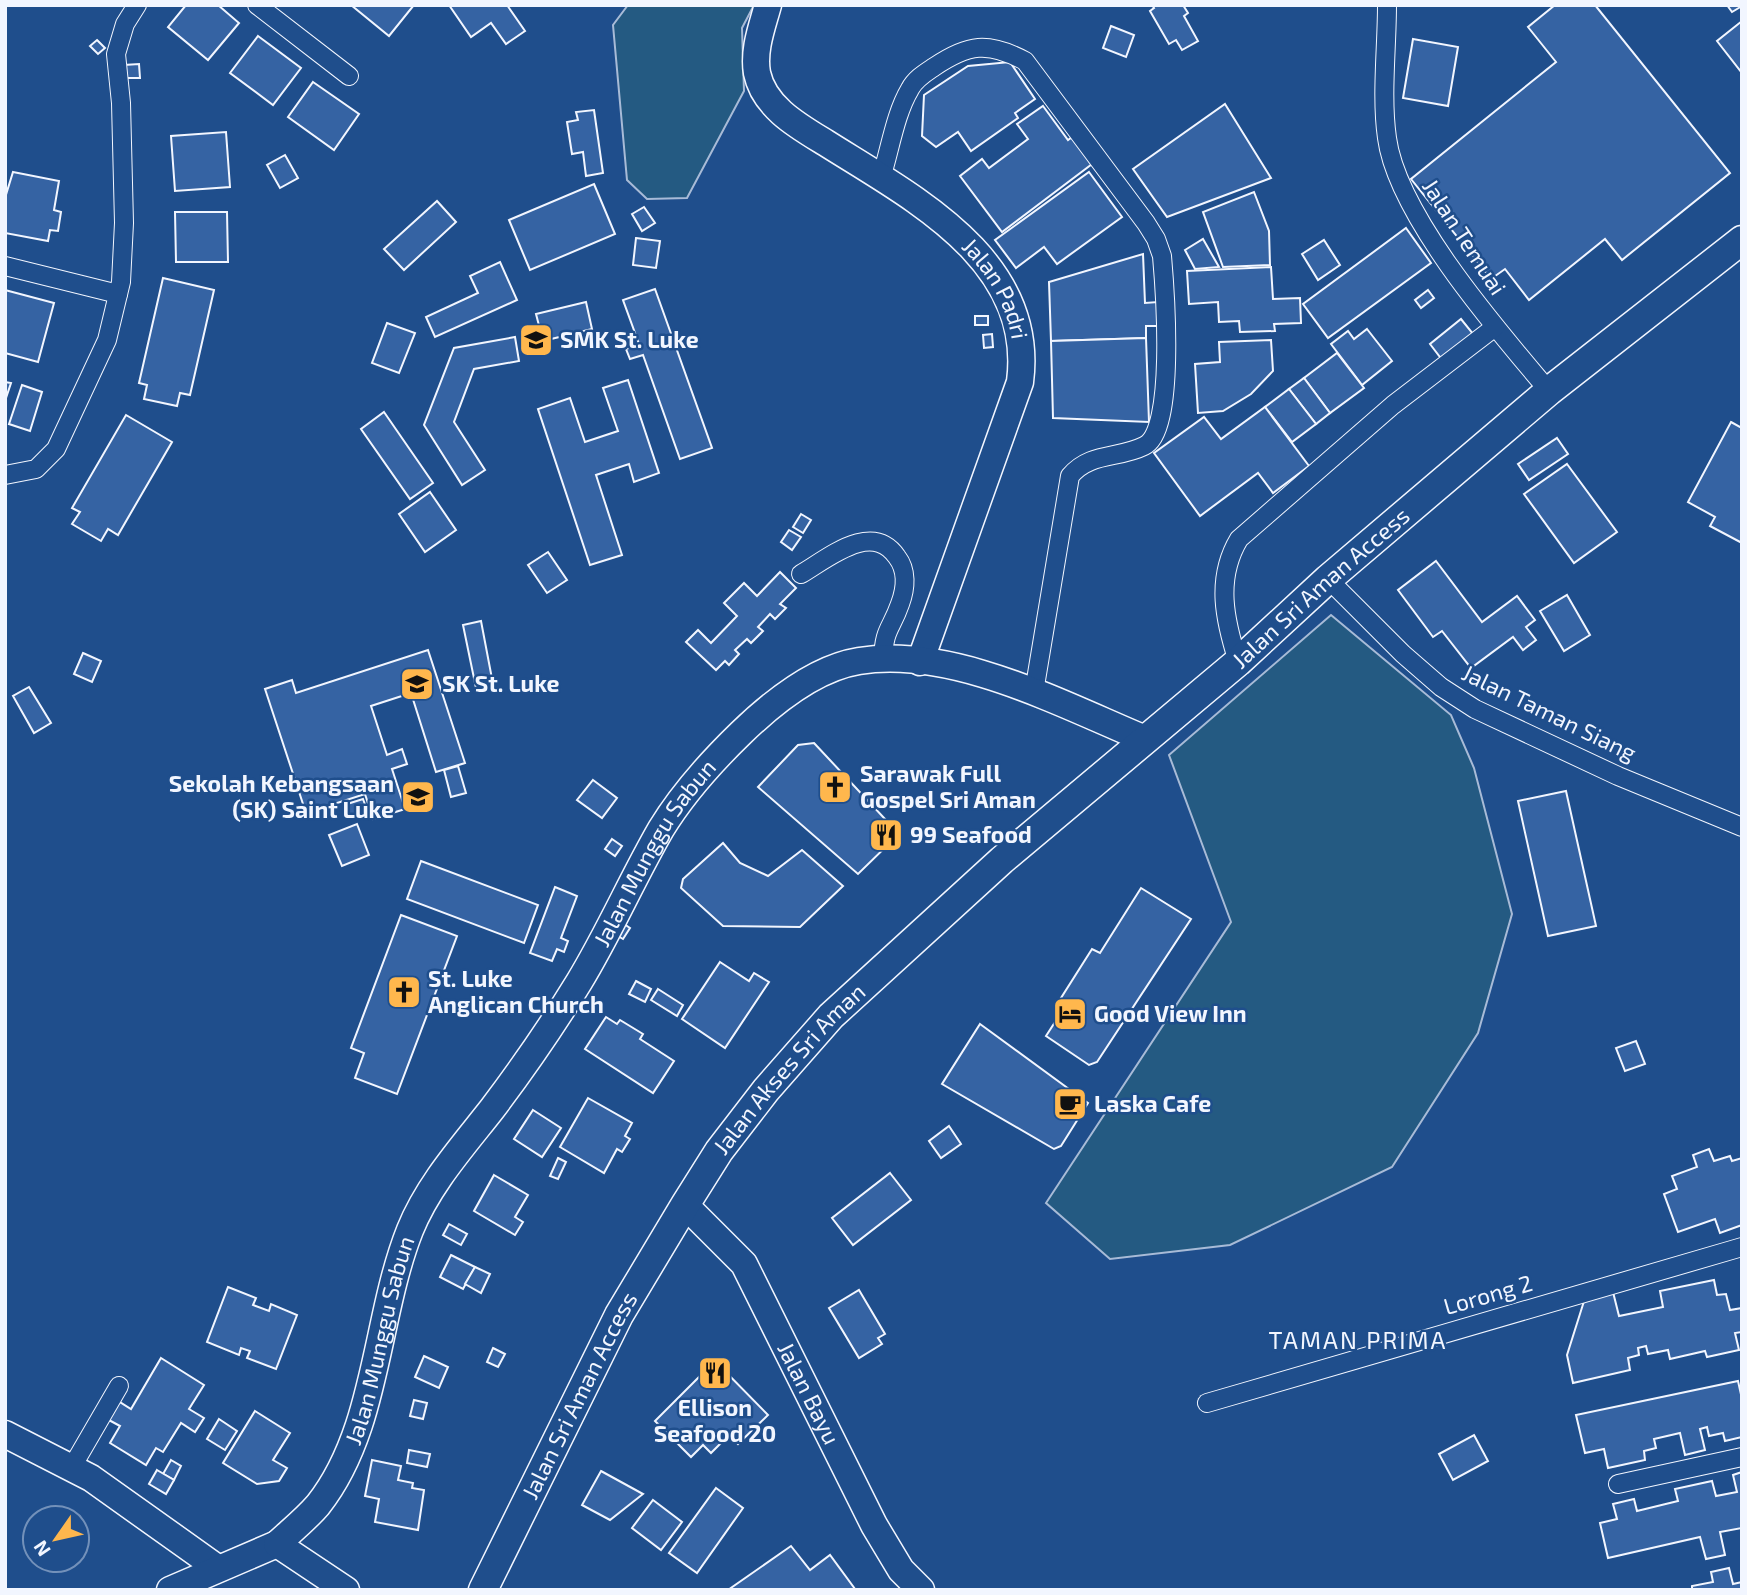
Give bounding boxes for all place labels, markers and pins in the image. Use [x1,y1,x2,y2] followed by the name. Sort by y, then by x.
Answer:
[517,321,555,359] school or university icon: SMK St. Luke
[560,325,699,353] place label: SMK St. Luke
[398,665,436,703] school or university icon: SK St. Luke
[442,669,560,697] place label: SK St. Luke
[860,759,1036,813] place label: Sarawak Full Gospel Sri Aman
[816,768,854,806] church icon: Sarawak Full Gospel Sri Aman
[169,769,394,823] place label: Sekolah Kebangsaan (SK) Saint Luke
[399,778,437,816] school or university icon: Sekolah Kebangsaan (SK) Saint Luke
[867,816,905,854] restaurant icon: 99 Seafood
[910,820,1032,848] place label: 99 Seafood
[428,964,604,1018] place label: St. Luke Anglican Church
[385,973,423,1011] church icon: St. Luke Anglican Church
[1051,995,1089,1033] hotel icon: Good View Inn
[1094,999,1247,1027] place label: Good View Inn
[1051,1085,1089,1123] cafe icon: Laska Cafe
[1094,1089,1211,1117] place label: Laska Cafe
[696,1354,734,1392] restaurant icon: Ellison Seafood 20
[654,1393,776,1447] place label: Ellison Seafood 20

